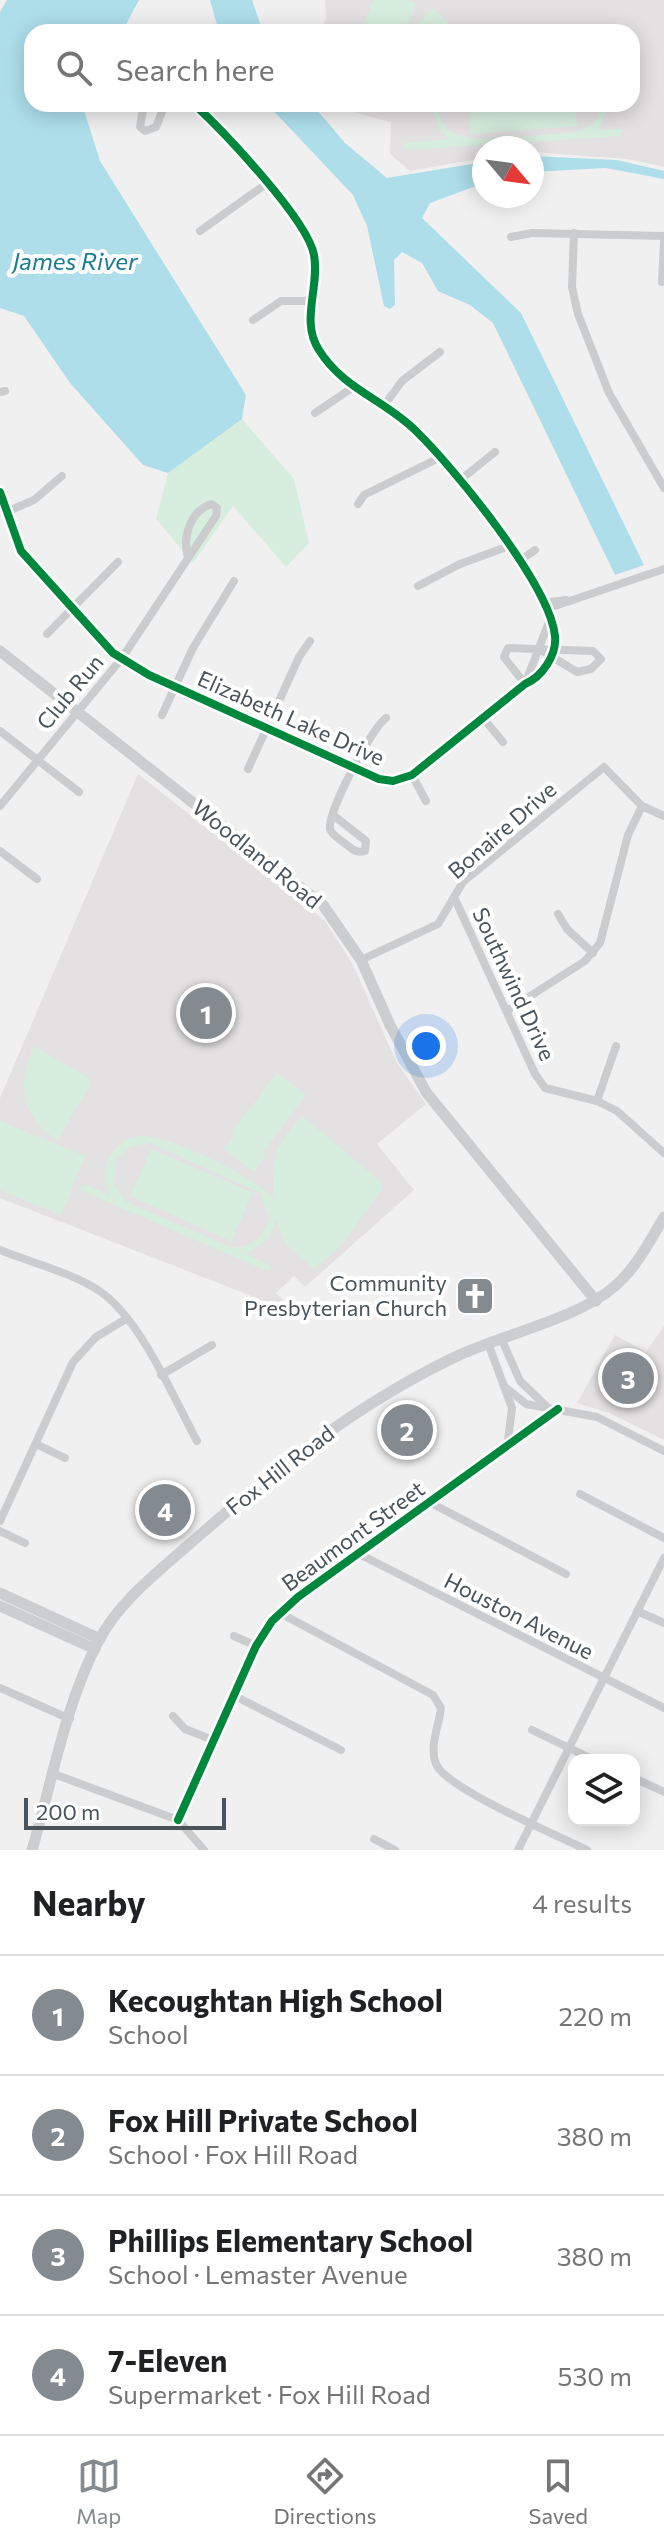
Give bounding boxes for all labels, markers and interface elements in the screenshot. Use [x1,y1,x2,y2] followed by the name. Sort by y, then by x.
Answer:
[24,24,640,112] search box
[52,46,96,90] icon: search
[116,50,275,87] text: Search here
[472,136,544,208] north arrow
[10,246,139,275] water label: James River
[30,649,109,735] street label: Club Run
[194,664,389,771] street label: Elizabeth Lake Drive
[442,775,561,884] street label: Bonaire Drive
[187,793,327,914] street label: Woodland Road
[467,903,562,1065] street label: Southwind Drive
[180,983,232,1043] pin: 1
[406,1026,446,1066] your location
[244,1269,447,1321] place label: Community Presbyterian Church
[454,1275,496,1317] church icon: Community Presbyterian Church
[602,1348,654,1408] pin: 3
[381,1400,433,1460] pin: 2
[220,1419,339,1520] street label: Fox Hill Road
[276,1475,429,1596] street label: Beaumont Street
[139,1480,191,1540] pin: 4
[440,1566,598,1665] street label: Houston Avenue
[568,1754,640,1826] map controls
[568,1754,640,1826] button: layers
[24,1794,226,1830] scale bar
[36,1798,100,1825] text: 200 m
[32,1881,146,1923] text: Nearby
[532,1887,632,1918] text: 4 results
[108,1981,443,2018] text: Kecoughtan High School
[52,2000,64,2031] text: 1
[559,2000,632,2031] text: 220 m
[108,2018,189,2049] text: School
[108,2101,418,2138] text: Fox Hill Private School
[51,2120,65,2151] text: 2
[557,2120,632,2151] text: 380 m
[108,2138,358,2169] text: School · Fox Hill Road
[108,2221,473,2258] text: Phillips Elementary School
[50,2240,66,2271] text: 3
[557,2240,632,2271] text: 380 m
[108,2258,408,2289] text: School · Lemaster Avenue
[108,2341,227,2378] text: 7-Eleven
[50,2360,66,2391] text: 4
[558,2360,632,2391] text: 530 m
[108,2378,431,2409] text: Supermarket · Fox Hill Road
[76,2454,121,2529] tab: Map
[273,2454,377,2529] tab: Directions
[529,2454,588,2529] tab: Saved

